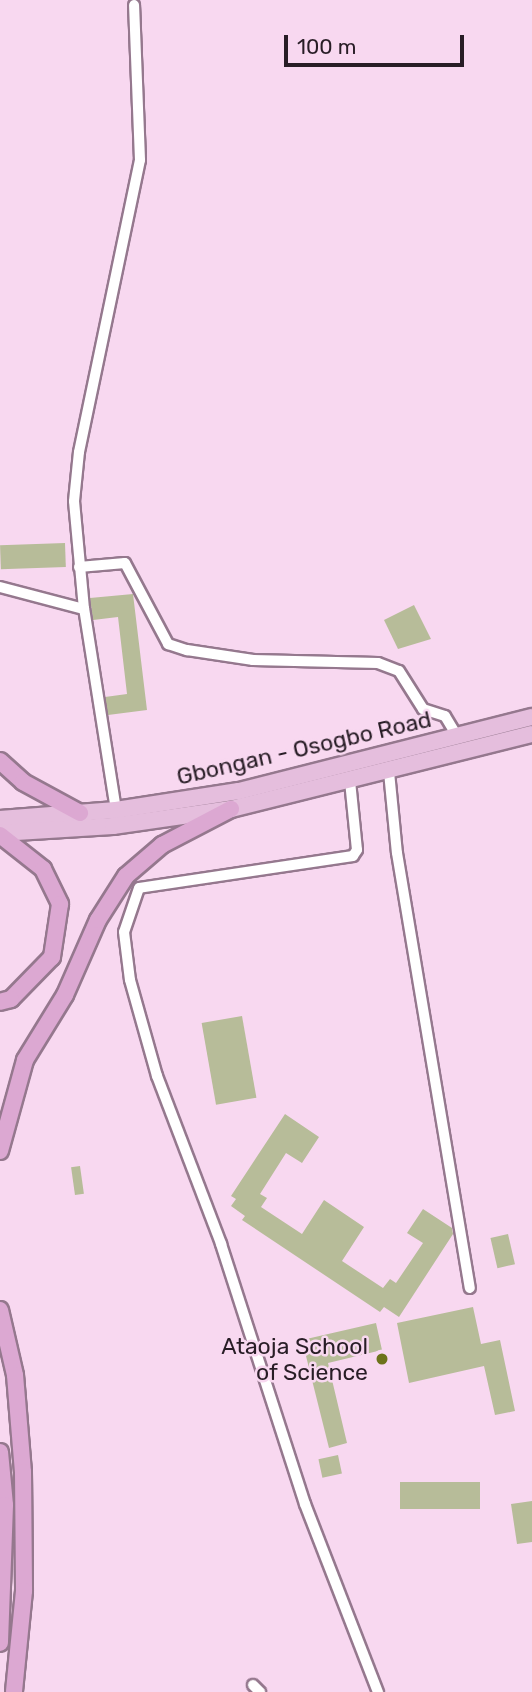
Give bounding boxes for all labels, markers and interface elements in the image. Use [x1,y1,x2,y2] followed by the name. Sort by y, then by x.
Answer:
[287,21,467,65] scale bar
[297,34,356,59] text: 100 m
[174,705,434,791] street label: Gbongan - Osogbo Road
[221,1332,368,1386] place label: Ataoja School of Science
[374,1351,390,1367] marker: Ataoja School of Science

